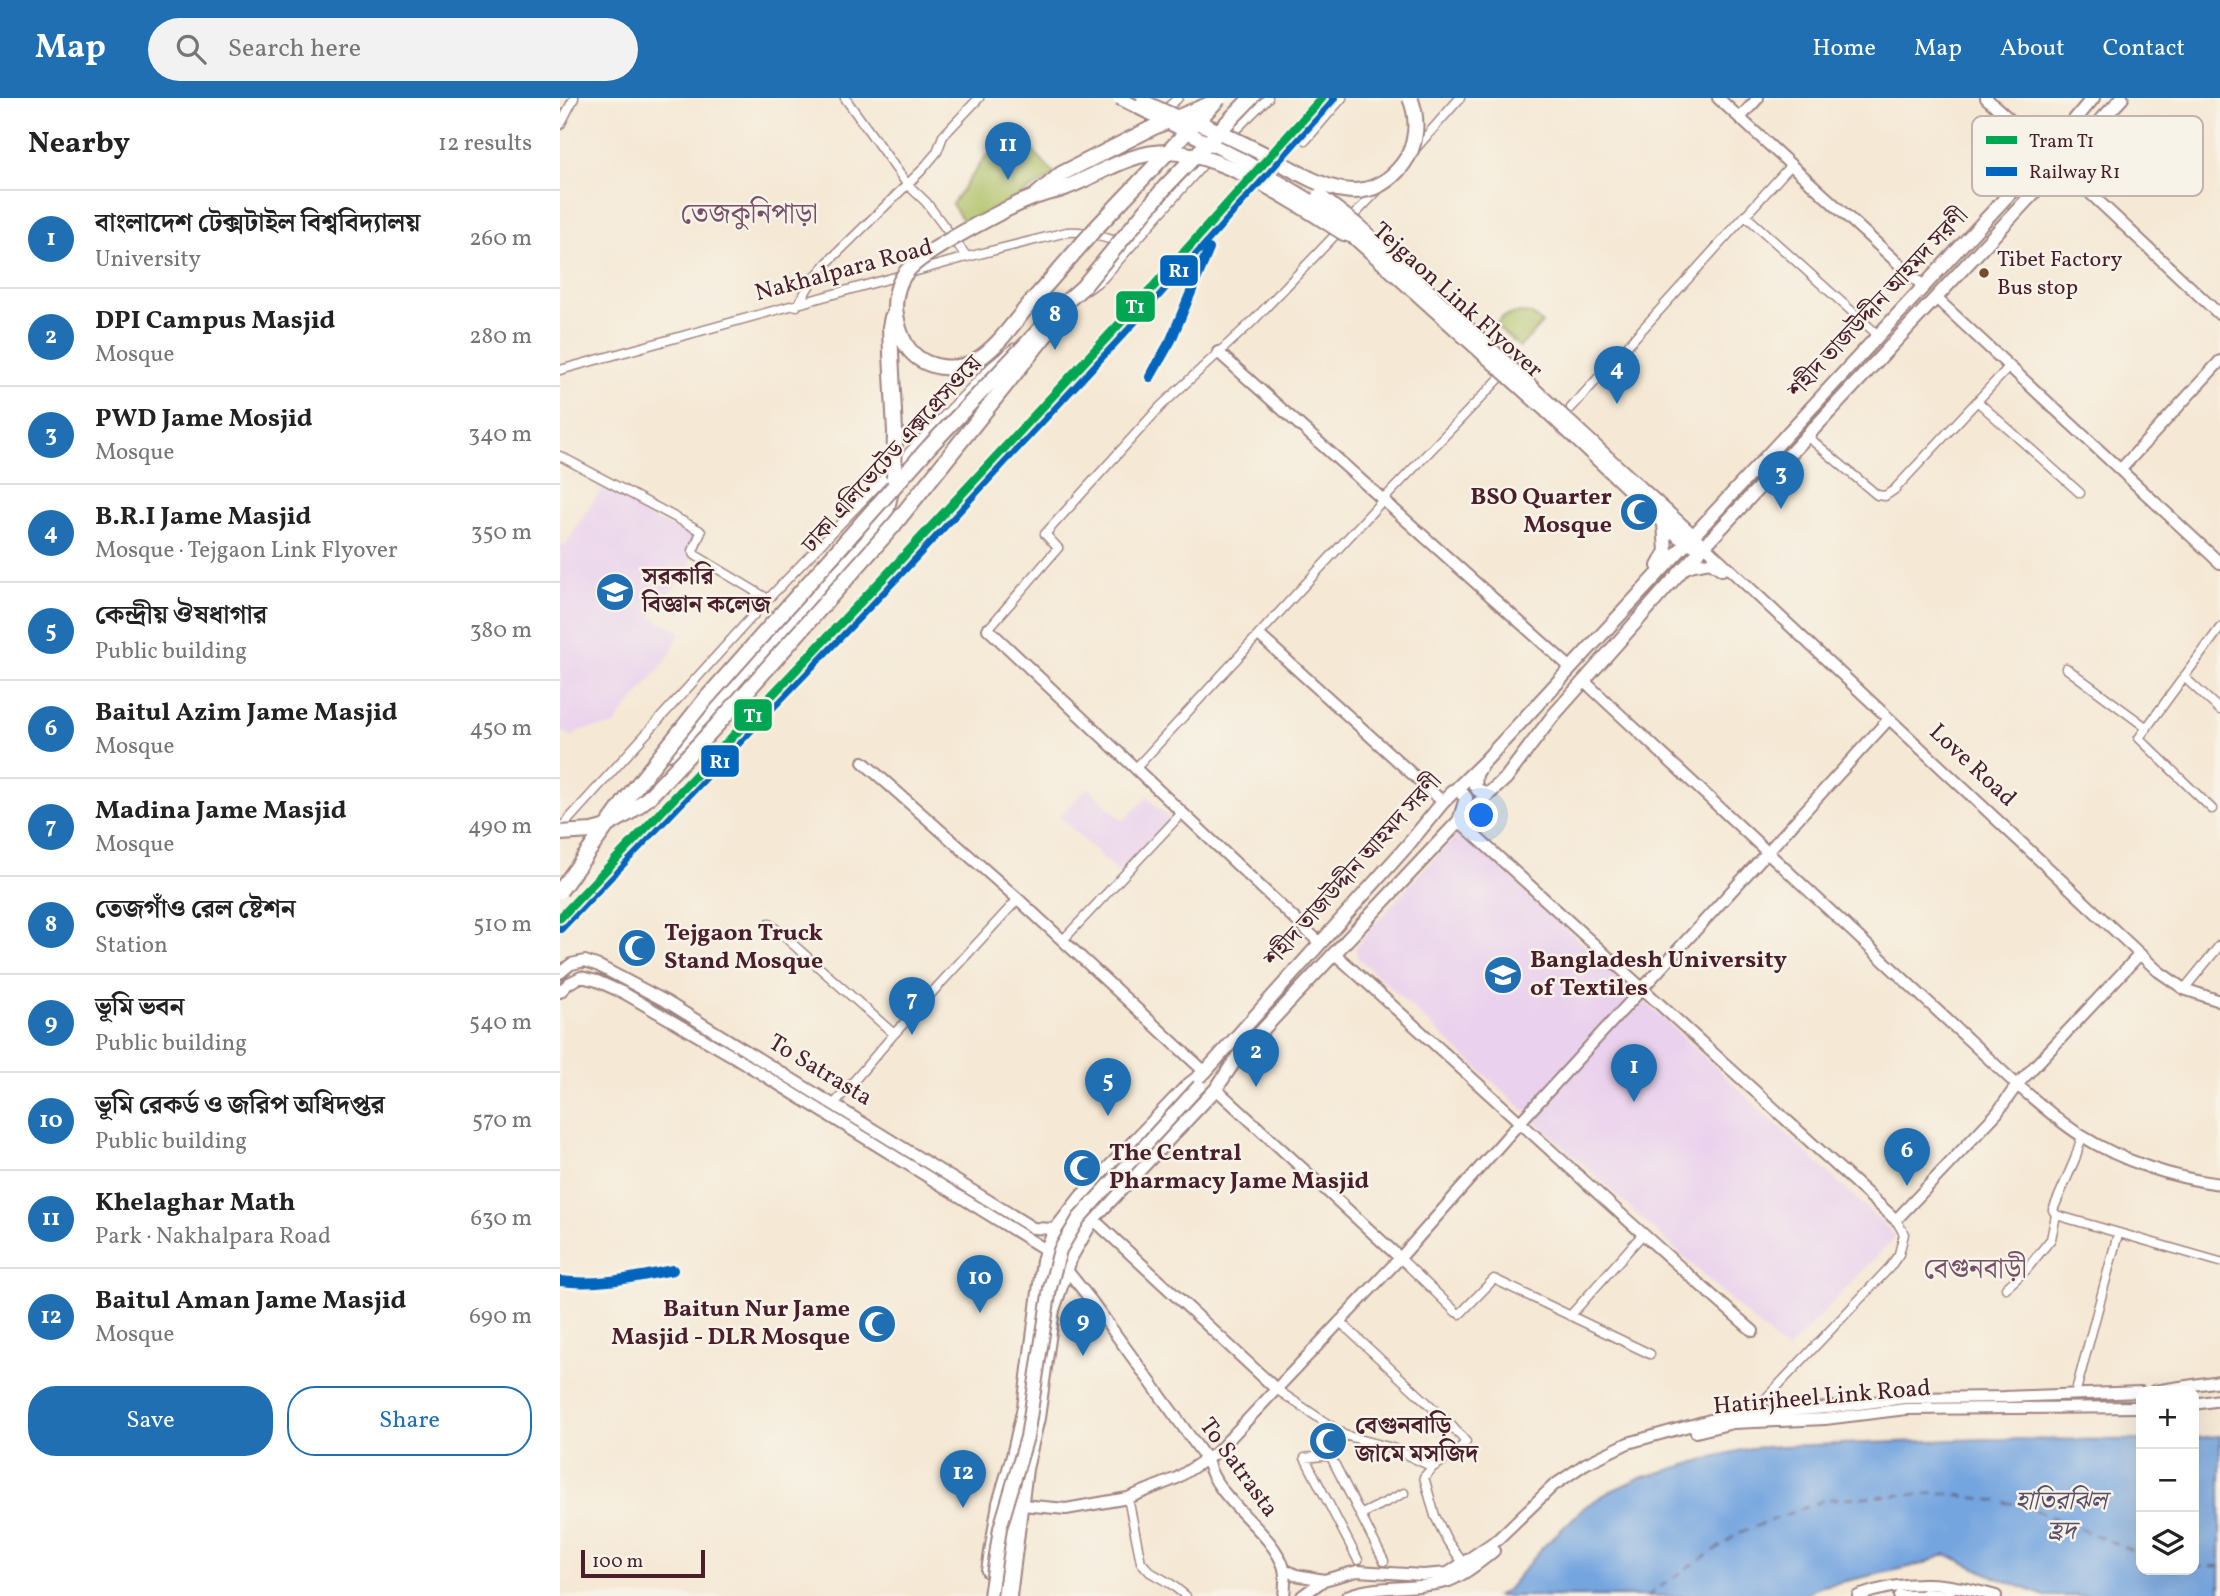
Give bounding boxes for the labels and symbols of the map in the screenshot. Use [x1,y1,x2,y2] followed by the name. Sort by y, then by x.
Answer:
[1972,116,2203,196] legend
[985,122,1031,180] pin: 11
[2029,129,2094,155] text: Tram T1
[2029,160,2120,186] text: Railway R1
[680,196,818,235] district label: তেজকুনিপাড়া
[1780,201,1977,408] street label: শহীদ তাজউদ্দীন আহমদ সরণী
[1364,215,1550,387] street label: Tejgaon Link Flyover
[751,231,937,311] street label: Nakhalpara Road
[1997,245,2122,304] place label: Tibet Factory Bus stop
[1159,254,1199,287] line badge: R1
[1169,259,1189,285] text: R1
[1977,266,1991,280] marker: Tibet Factory Bus stop
[1115,290,1156,323] line badge: T1
[1032,292,1078,350] pin: 8
[1125,295,1145,321] text: T1
[1594,346,1640,404] pin: 4
[794,348,992,562] street label: ঢাকা এলিভেটেড এক্সপ্রেসওয়ে
[1758,451,1804,509] pin: 3
[1470,481,1612,543] place label: BSO Quarter Mosque
[1618,491,1660,533] mosque icon: BSO Quarter Mosque
[641,561,772,623] place label: সরকারি বিজ্ঞান কলেজ
[594,571,636,613] school or university icon: সরকারি বিজ্ঞান কলেজ
[733,698,773,732] line badge: T1
[743,704,763,730] text: T1
[1921,716,2023,816] street label: Love Road
[700,744,740,778] line badge: R1
[710,750,730,776] text: R1
[1257,766,1451,976] street label: শহীদ তাজউদ্দীন আহমদ সরণী
[1464,798,1498,832] your location
[664,917,824,979] place label: Tejgaon Truck Stand Mosque
[616,927,658,969] mosque icon: Tejgaon Truck Stand Mosque
[1530,944,1788,1006] place label: Bangladesh University of Textiles
[1482,954,1524,996] school or university icon: Bangladesh University of Textiles
[889,977,935,1035] pin: 7
[762,1027,878,1115] street label: To Satrasta
[1233,1029,1279,1087] pin: 2
[1611,1044,1657,1102] pin: 1
[1085,1058,1131,1116] pin: 5
[1884,1128,1930,1186] pin: 6
[1109,1137,1370,1199] place label: The Central Pharmacy Jame Masjid
[1061,1147,1103,1189] mosque icon: The Central Pharmacy Jame Masjid
[1923,1251,2027,1290] district label: বেগুনবাড়ী
[957,1255,1003,1313] pin: 10
[611,1293,850,1355] place label: Baitun Nur Jame Masjid - DLR Mosque
[1060,1298,1106,1356] pin: 9
[856,1303,898,1345] mosque icon: Baitun Nur Jame Masjid - DLR Mosque
[1712,1372,1932,1424] street label: Hatirjheel Link Road
[1354,1410,1480,1472] place label: বেগুনবাড়ি জামে মসজিদ
[1190,1411,1286,1525] street label: To Satrasta
[1307,1420,1349,1462] mosque icon: বেগুনবাড়ি জামে মসজিদ
[940,1450,986,1508] pin: 12
[2015,1484,2112,1550] water label: হাতিরঝিল হ্রদ
[581,1547,705,1579] scale bar

